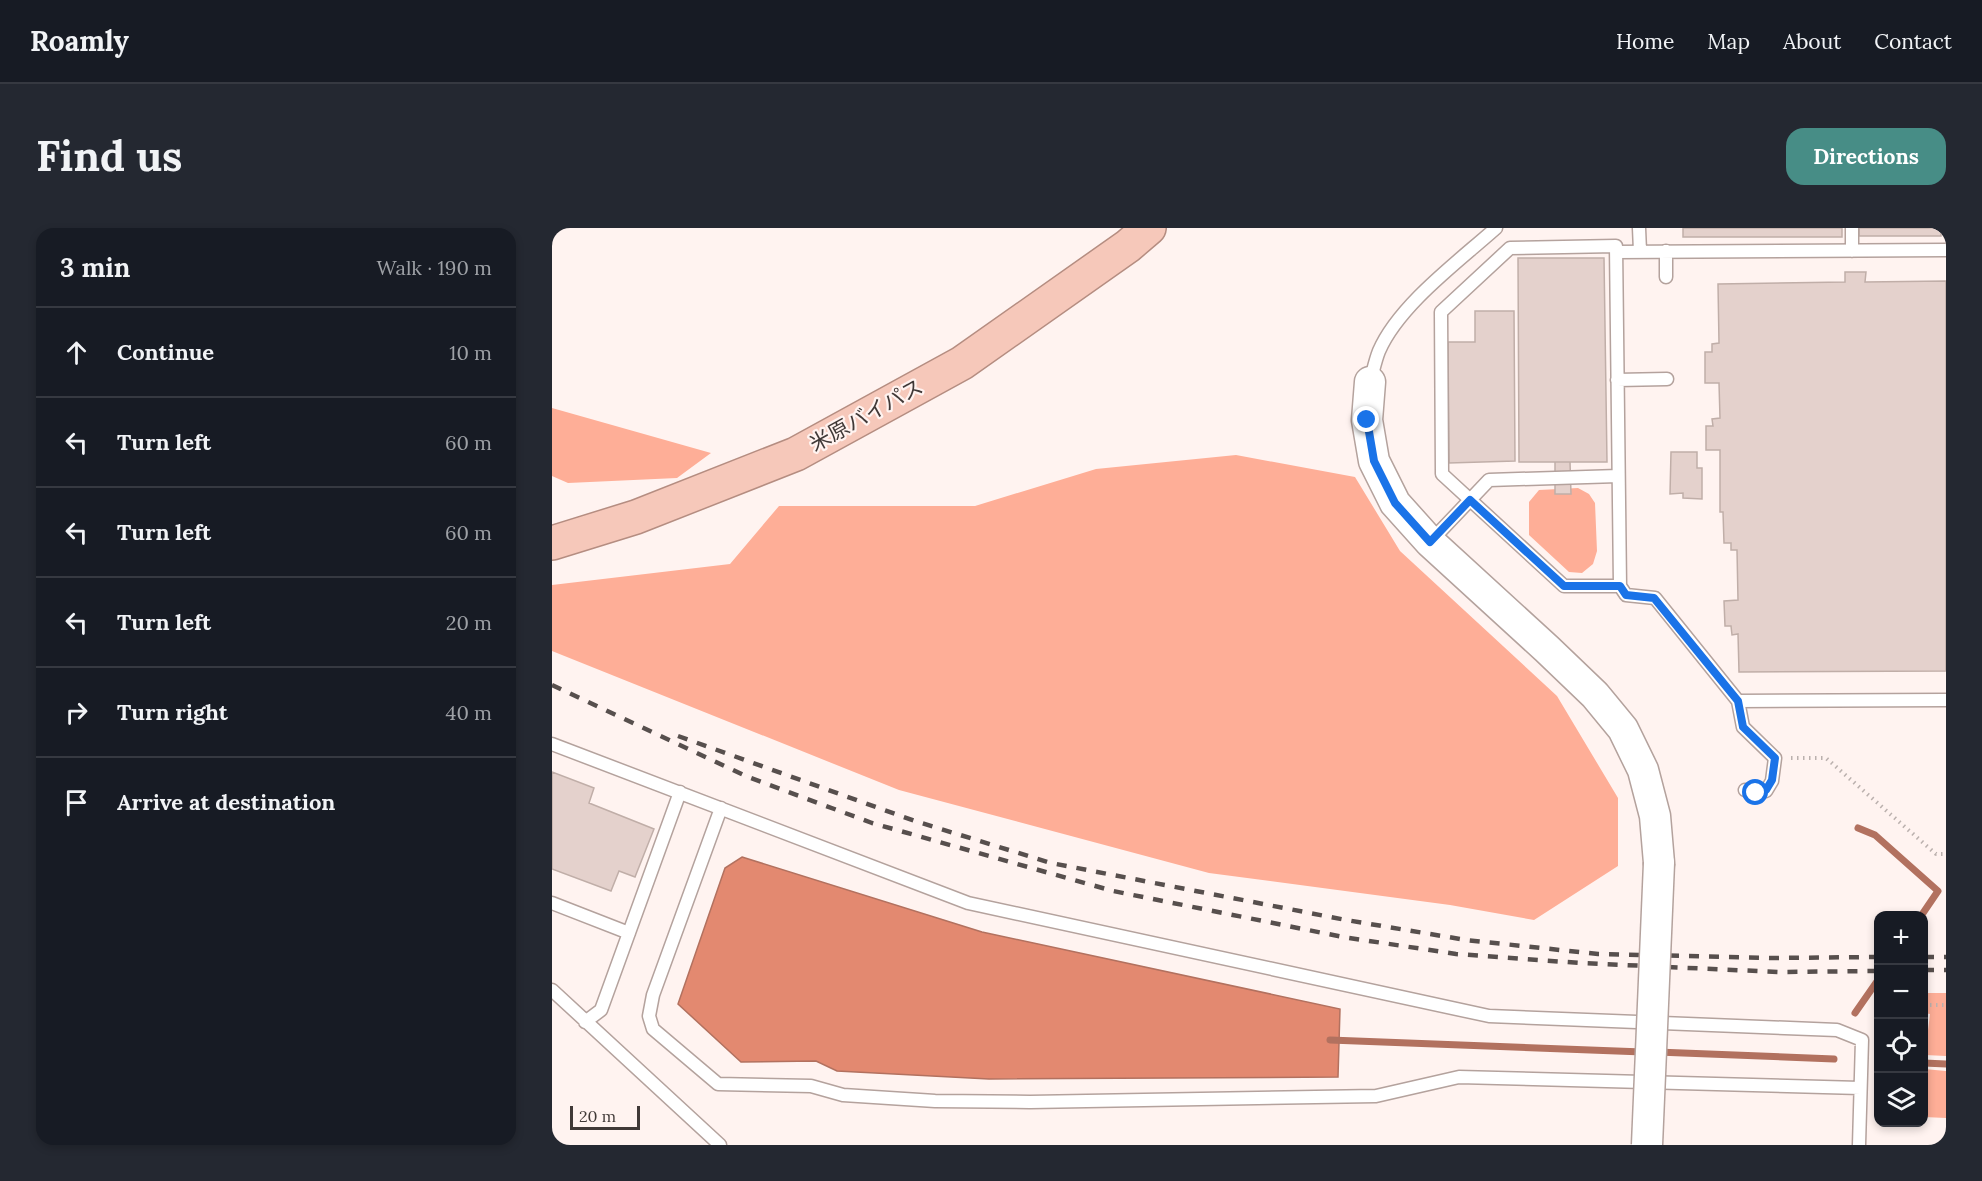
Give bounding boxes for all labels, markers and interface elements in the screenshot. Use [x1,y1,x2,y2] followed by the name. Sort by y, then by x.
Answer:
[30,23,129,59] text: Roamly
[1616,28,1674,55] text: Home
[1707,28,1750,55] text: Map
[1783,28,1841,55] text: About
[1874,28,1952,55] text: Contact
[1786,128,1946,185] button: Directions
[36,129,182,183] text: Find us
[60,251,130,284] text: 3 min
[376,255,492,280] text: Walk · 190 m
[60,336,93,369] icon: ahead
[117,338,214,366] text: Continue
[449,340,492,365] text: 10 m
[805,373,927,457] street label: 米原バイパス
[1353,406,1379,432] route end
[60,426,93,459] icon: left
[117,428,211,456] text: Turn left
[445,430,492,455] text: 60 m
[60,516,93,549] icon: left
[117,518,211,546] text: Turn left
[445,520,492,545] text: 60 m
[60,606,93,639] icon: left
[117,608,211,636] text: Turn left
[446,610,492,635] text: 20 m
[60,696,93,729] icon: right
[117,698,228,726] text: Turn right
[446,700,492,725] text: 40 m
[1742,779,1768,805] route start
[60,786,93,819] icon: arrive
[117,788,335,816] text: Arrive at destination
[1874,911,1928,1127] map controls
[1874,911,1928,965] button: +
[1874,965,1928,1019] button: −
[1874,1019,1928,1073] button: locate
[1874,1073,1928,1127] button: layers
[570,1103,640,1130] scale bar
[579,1106,616,1126] text: 20 m

